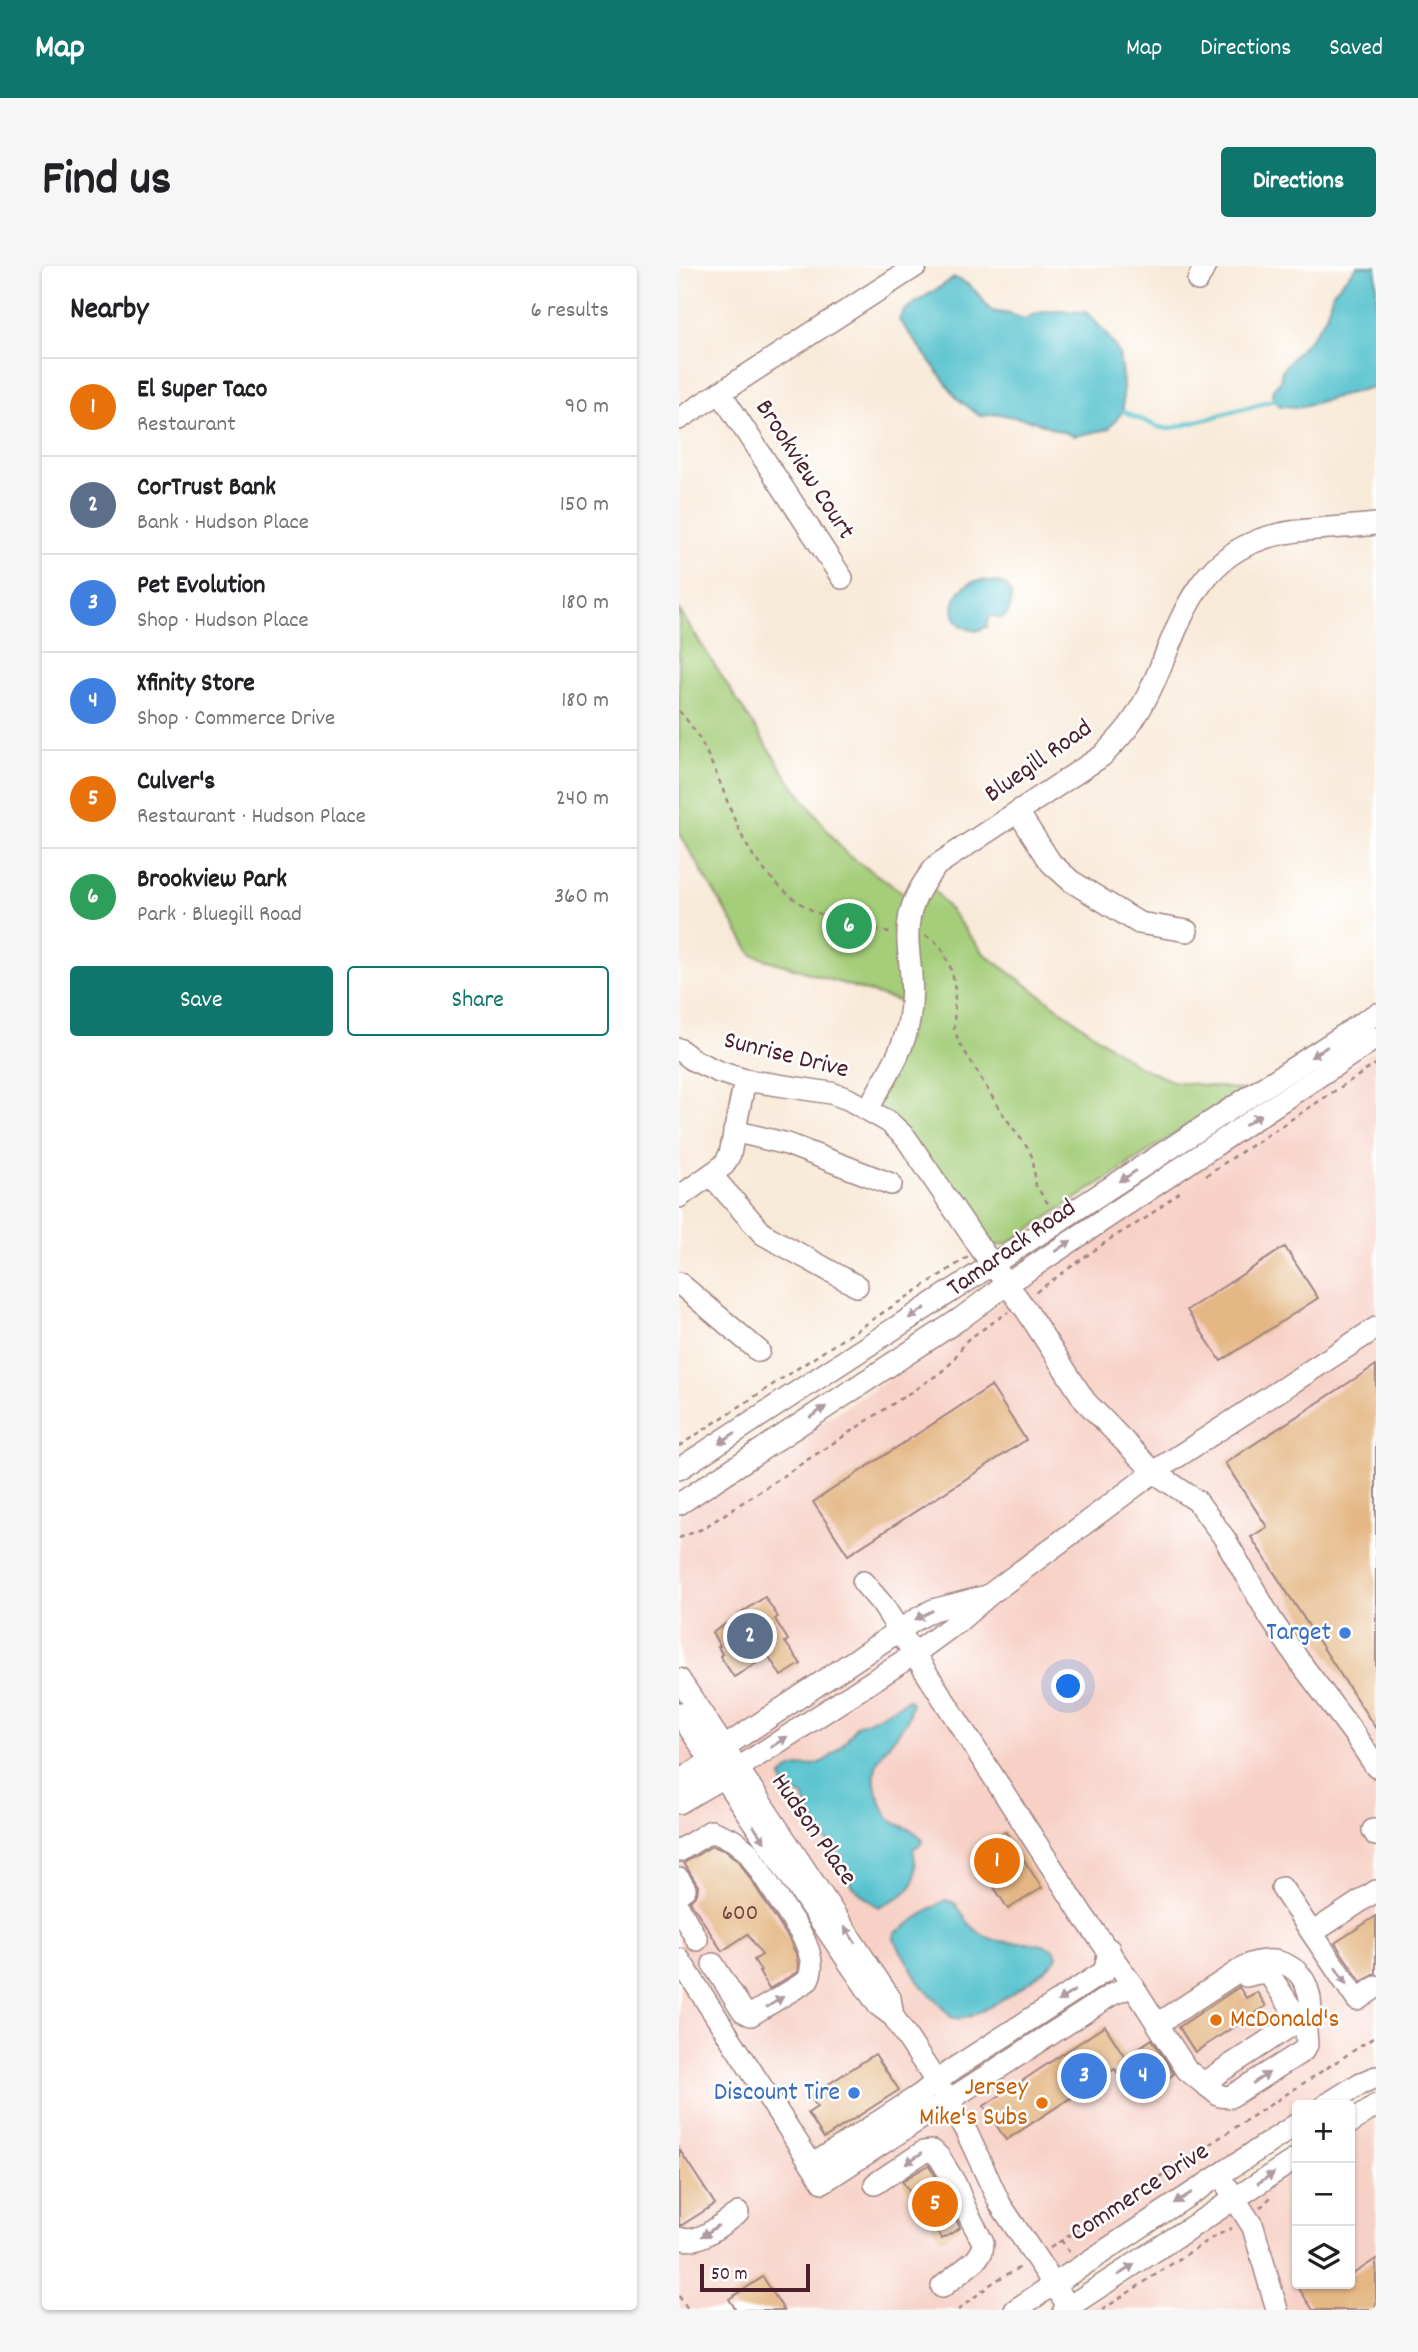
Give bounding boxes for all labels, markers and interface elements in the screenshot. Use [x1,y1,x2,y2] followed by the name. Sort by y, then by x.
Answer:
[35,26,85,73] text: Map
[1126,32,1162,66] text: Map
[1200,32,1291,66] text: Directions
[1329,32,1383,66] text: Saved
[42,147,171,217] text: Find us
[1221,147,1376,217] button: Directions
[70,290,148,333] text: Nearby
[531,295,609,328] text: 6 results
[137,372,267,409] text: El Super Taco
[90,391,96,424] text: 1
[565,391,609,424] text: 90 m
[745,393,863,548] street label: Brookview Court
[137,409,236,442] text: Restaurant
[137,470,276,507] text: CorTrust Bank
[88,489,98,522] text: 2
[560,489,609,522] text: 150 m
[137,507,309,540] text: Bank · Hudson Place
[137,568,265,605] text: Pet Evolution
[88,587,98,620] text: 3
[561,587,609,620] text: 180 m
[137,605,309,638] text: Shop · Hudson Place
[137,666,255,703] text: Xfinity Store
[88,685,98,718] text: 4
[561,685,609,718] text: 180 m
[137,703,335,736] text: Shop · Commerce Drive
[977,711,1101,813] street label: Bluegill Road
[137,764,215,801] text: Culver's
[88,783,98,816] text: 5
[556,783,609,816] text: 240 m
[137,801,366,834] text: Restaurant · Hudson Place
[137,862,287,899] text: Brookview Park
[87,881,99,914] text: 6
[554,881,609,914] text: 360 m
[137,899,302,932] text: Park · Bluegill Road
[826,900,872,952] pin: 6
[70,966,333,1036] button: Save
[347,966,609,1036] button: Share
[720,1023,852,1089] street label: Sunrise Drive
[1309,1045,1329,1058] one-way arrow
[1244,1113,1262,1127] one-way arrow
[1119,1169,1138,1182] one-way arrow
[940,1191,1084,1307] street label: Tamarack Road
[1054,1240,1073,1253] one-way arrow
[908,1306,926,1320] one-way arrow
[808,1406,827,1419] one-way arrow
[717,1431,737,1444] one-way arrow
[727,1610,773,1662] pin: 2
[914,1610,934,1621] one-way arrow
[1266,1615,1331,1652] place label: Target
[1337,1625,1353,1641] marker: Target
[1051,1669,1085,1703] your location
[770,1735,789,1748] one-way arrow
[761,1766,865,1894] street label: Hudson Place
[752,1824,765,1843] one-way arrow
[974,1835,1020,1887] pin: 1
[722,1898,758,1931] house number: 600
[843,1925,856,1945] one-way arrow
[1334,1967,1348,1985] one-way arrow
[1057,1989,1075,2003] one-way arrow
[765,1996,785,2009] one-way arrow
[1230,2002,1339,2039] place label: McDonald's
[1208,2012,1224,2028] marker: McDonald's
[1061,2050,1107,2102] pin: 3
[1120,2050,1166,2102] pin: 4
[919,2070,1028,2137] place label: Jersey Mike's Subs
[1252,2071,1270,2085] one-way arrow
[714,2075,840,2112] place label: Discount Tire
[846,2085,862,2101] marker: Discount Tire
[1034,2095,1050,2111] marker: Jersey Mike's Subs
[1292,2100,1355,2289] map controls
[1292,2100,1355,2163] button: +
[1063,2134,1217,2252] street label: Commerce Drive
[904,2152,924,2165] one-way arrow
[1292,2163,1355,2226] button: −
[1257,2171,1275,2185] one-way arrow
[912,2178,958,2230] pin: 5
[1173,2192,1193,2205] one-way arrow
[700,2225,719,2238] one-way arrow
[1292,2226,1355,2289] button: layers
[700,2261,810,2293] scale bar
[711,2262,748,2289] text: 50 m
[1116,2263,1135,2276] one-way arrow

